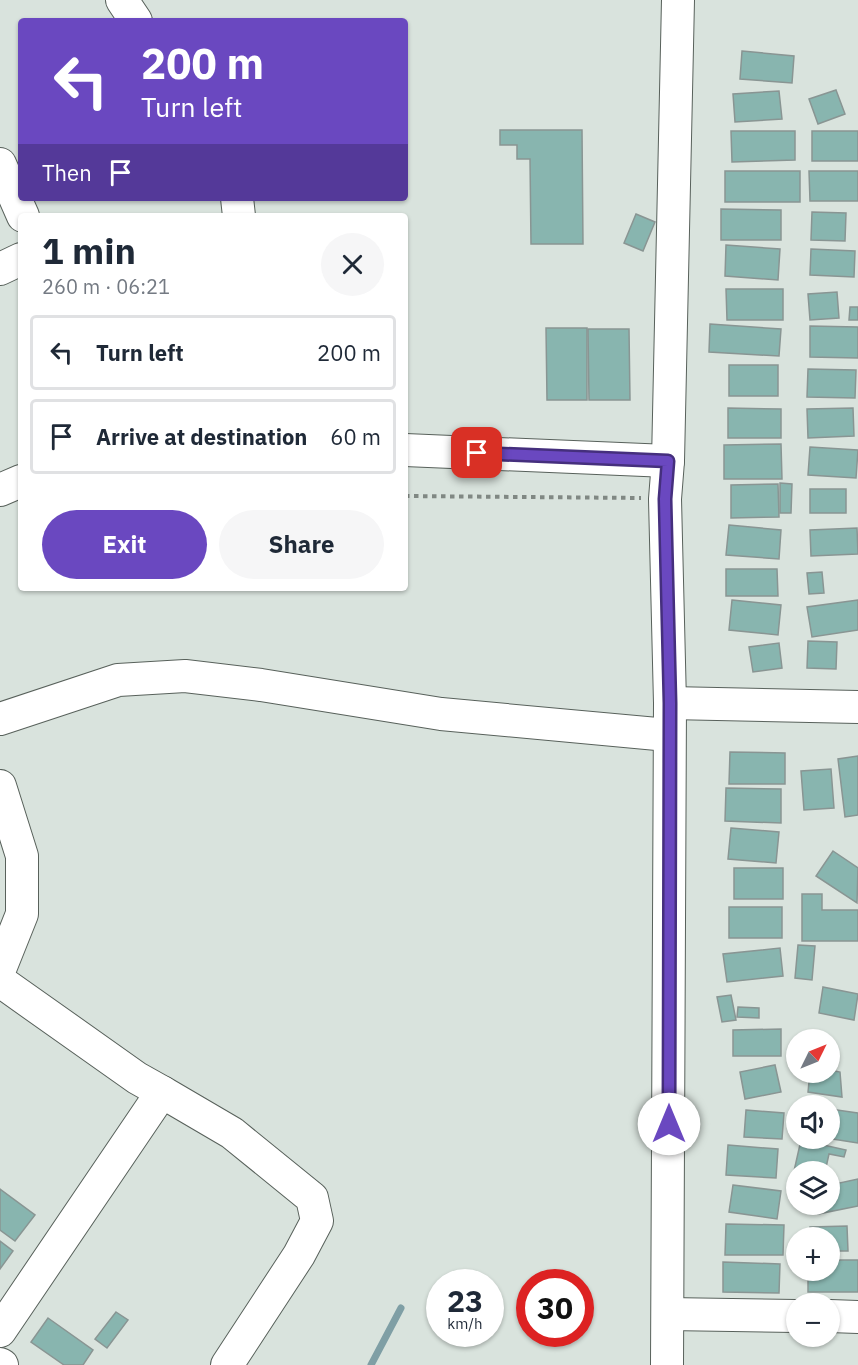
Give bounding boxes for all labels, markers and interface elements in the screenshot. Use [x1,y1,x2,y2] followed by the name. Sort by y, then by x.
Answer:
[141,36,264,91] text: 200 m
[42,42,120,120] icon: left
[141,89,242,124] text: Turn left
[104,156,137,189] icon: arrive
[42,158,92,187] text: Then
[42,227,136,274] text: 1 min
[321,233,384,296] button: close
[42,273,170,300] text: 260 m · 06:21
[45,336,78,369] icon: left
[96,338,184,367] text: Turn left
[317,338,381,367] text: 200 m
[45,420,78,453] icon: arrive
[96,422,307,451] text: Arrive at destination
[330,422,381,451] text: 60 m
[451,427,502,478] pin
[460,436,493,469] icon: arrive
[42,510,207,579] button: Exit
[219,510,384,579] button: Share
[786,1029,840,1083] north arrow
[786,1029,840,1347] map controls
[637,1092,701,1156] position arrow
[786,1095,840,1149] button: sound
[786,1161,840,1215] button: layers
[786,1227,840,1281] button: +
[516,1269,594,1347] speed limit sign: 30
[447,1281,483,1320] text: 23
[786,1293,840,1347] button: −
[447,1314,483,1333] text: km/h

